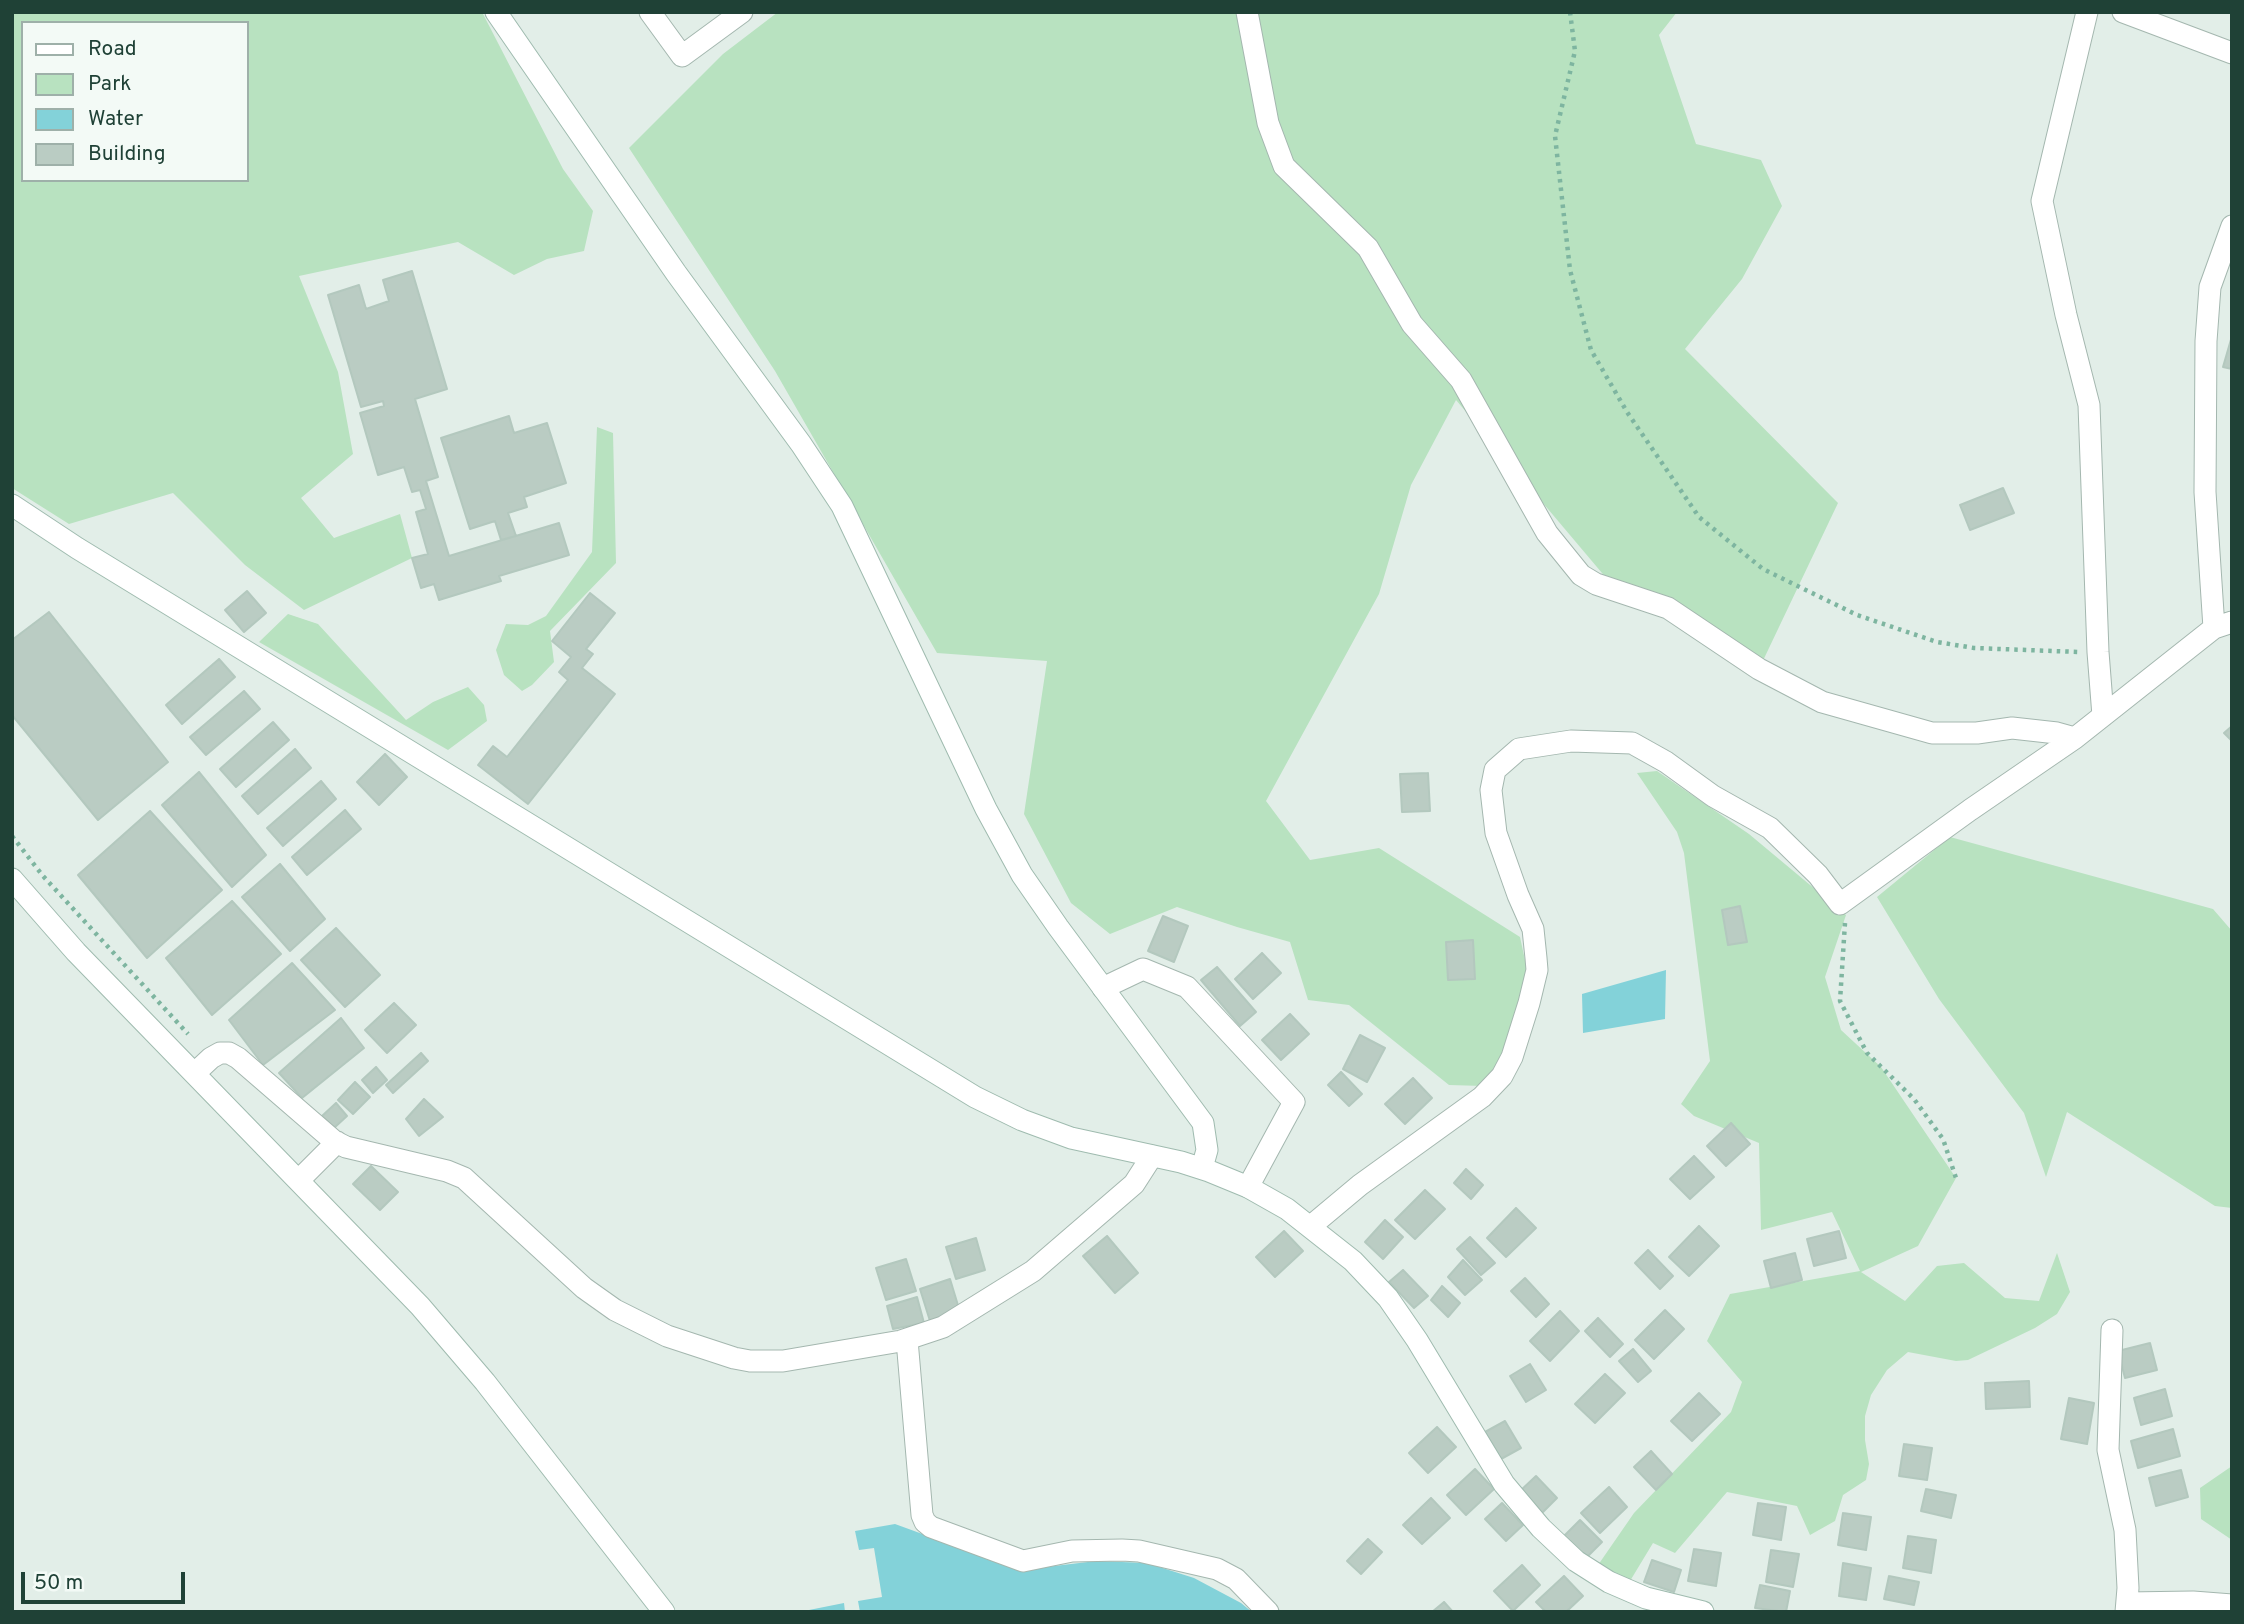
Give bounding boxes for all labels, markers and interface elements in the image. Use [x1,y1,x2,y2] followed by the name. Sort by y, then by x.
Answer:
[21,21,248,182] legend
[88,36,137,63] text: Road
[88,71,131,98] text: Park
[88,106,143,133] text: Water
[88,141,166,168] text: Building
[24,1558,189,1602] scale bar
[34,1570,83,1597] text: 50 m

